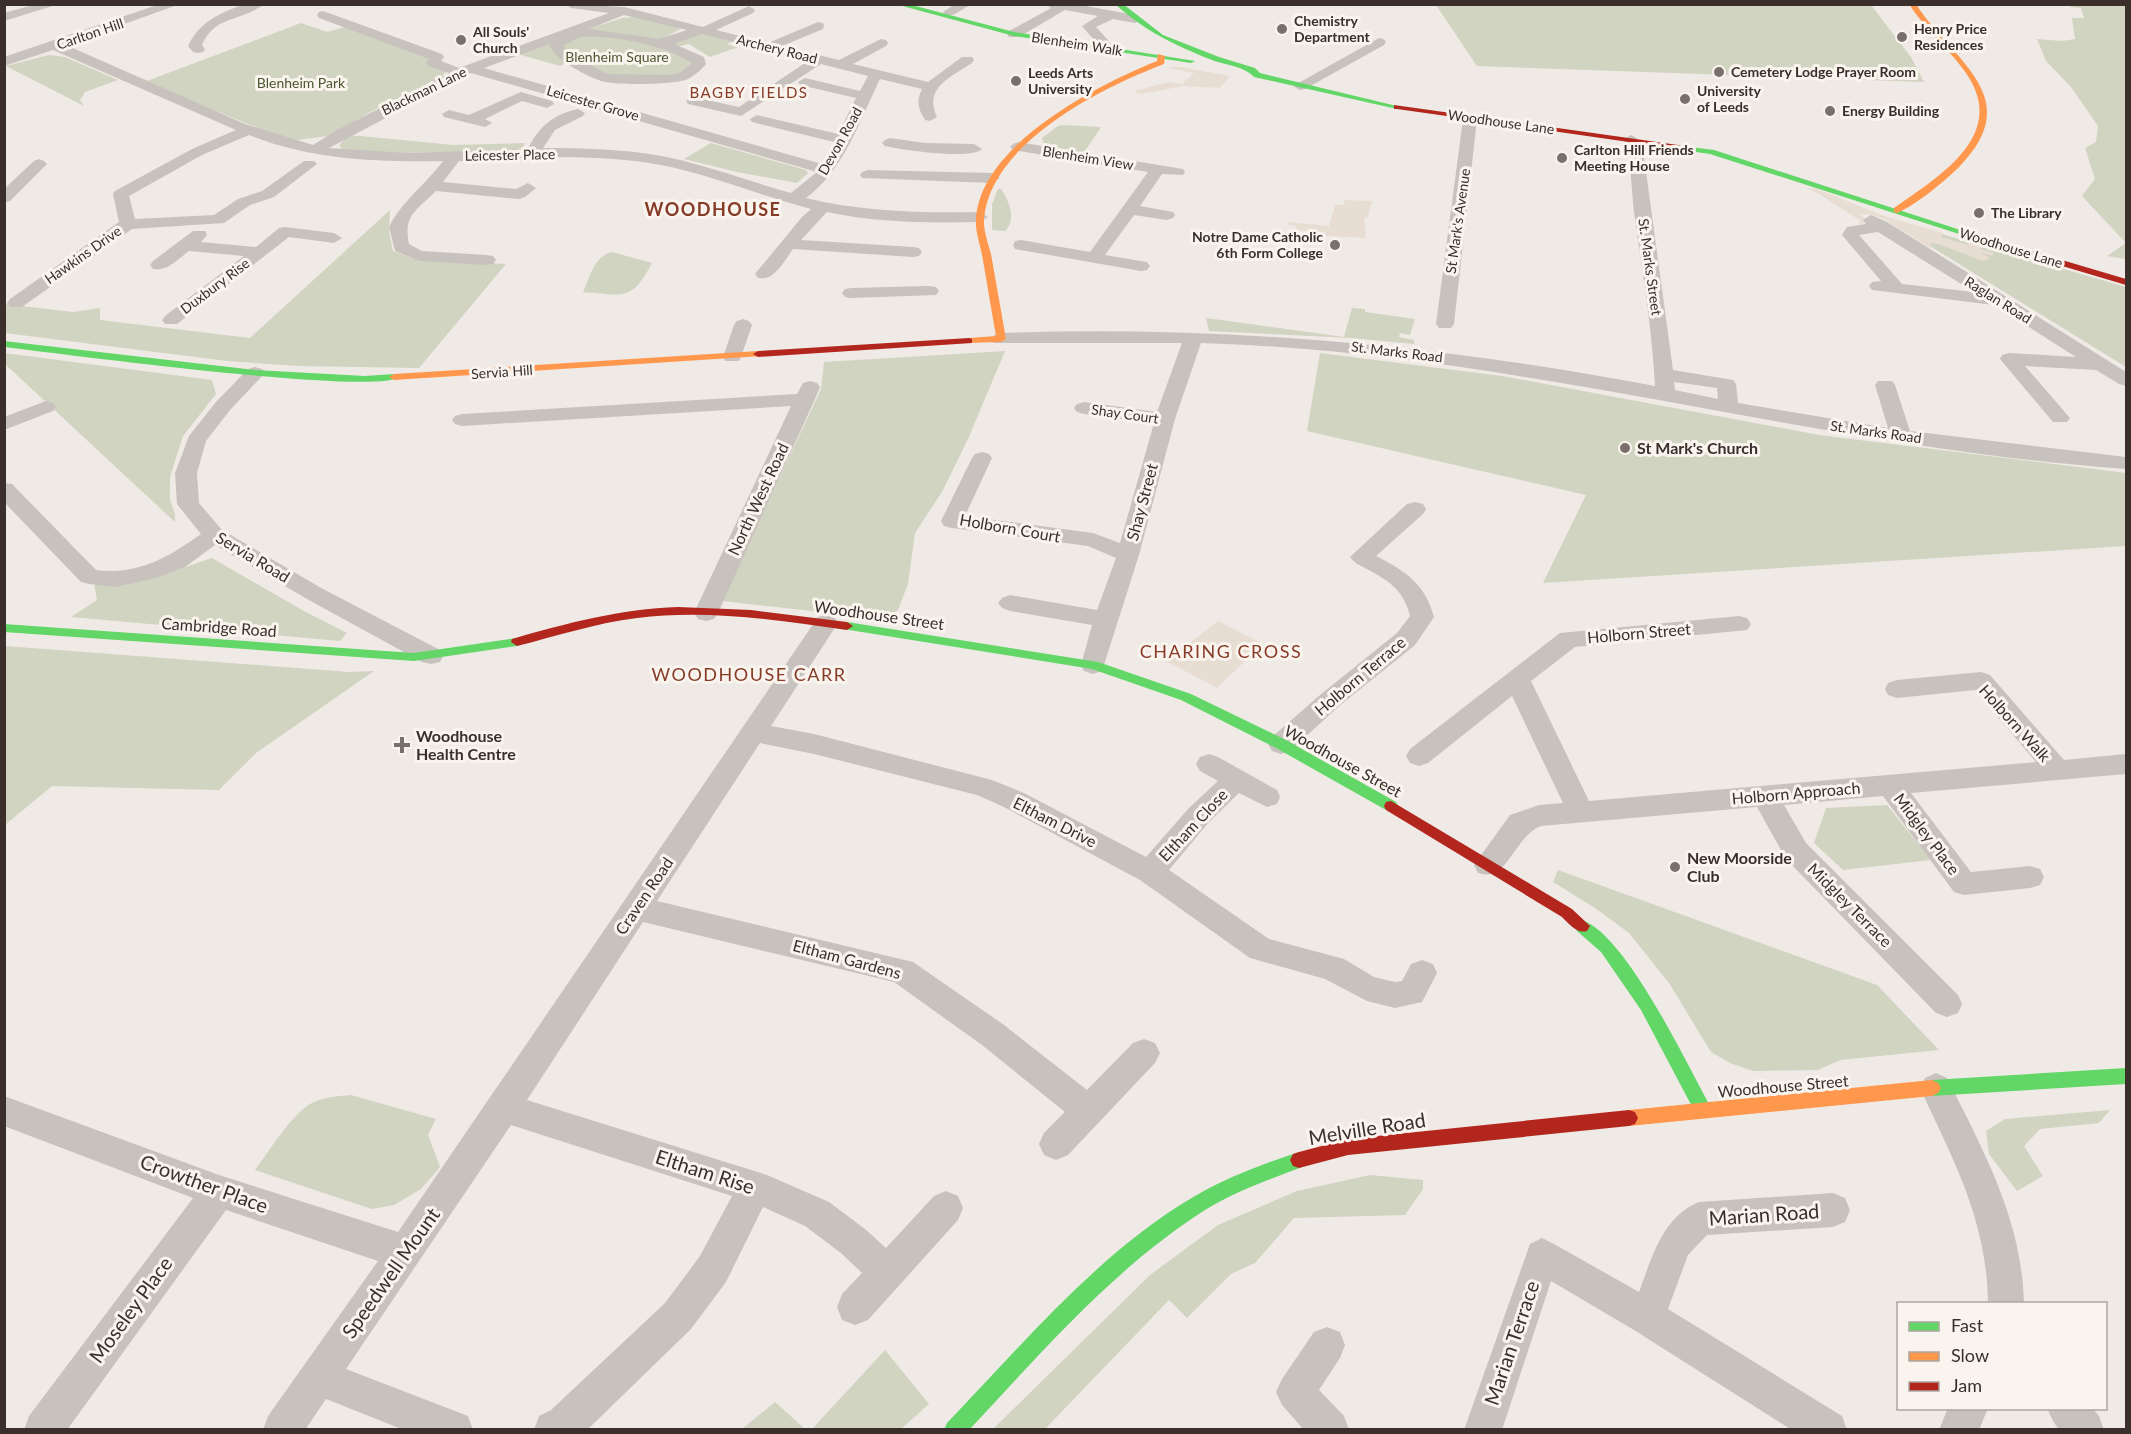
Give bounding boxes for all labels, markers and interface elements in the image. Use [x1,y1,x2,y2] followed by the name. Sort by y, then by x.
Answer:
[1294,12,1371,45] place label: Chemistry Department
[54,14,126,53] street label: Carlton Hill
[1914,20,1988,53] place label: Henry Price Residences
[1275,22,1289,36] marker: Chemistry Department
[472,23,529,56] place label: All Souls' Church
[1030,28,1125,59] street label: Blenheim Walk
[735,30,819,67] street label: Archery Road
[1895,30,1909,44] marker: Henry Price Residences
[454,33,468,47] marker: All Souls' Church
[565,48,669,65] park label: Blenheim Square
[379,63,469,118] street label: Blackman Lane
[1731,63,1916,80] place label: Cemetery Lodge Prayer Room
[1028,64,1093,97] place label: Leeds Arts University
[1712,65,1726,79] marker: Cemetery Lodge Prayer Room
[257,74,346,91] park label: Blenheim Park
[1009,74,1023,88] marker: Leeds Arts University
[545,81,641,124] street label: Leicester Grove
[1697,82,1761,115] place label: University of Leeds
[690,83,808,101] district label: BAGBY FIELDS
[1678,92,1692,106] marker: University of Leeds
[1842,102,1940,119] place label: Energy Building
[814,104,865,178] street label: Devon Road
[1823,104,1837,118] marker: Energy Building
[1447,106,1555,137] street label: Woodhouse Lane
[1574,141,1694,174] place label: Carlton Hill Friends Meeting House
[1041,142,1135,173] street label: Blenheim View
[464,145,556,164] street label: Leicester Place
[1555,151,1569,165] marker: Carlton Hill Friends Meeting House
[1442,167,1473,275] street label: St Mark's Avenue
[645,198,781,220] district label: WOODHOUSE
[1991,204,2062,221] place label: The Library
[1972,206,1986,220] marker: The Library
[1635,217,1666,316] street label: St. Marks Street
[41,222,124,287] street label: Hawkins Drive
[1957,224,2065,271] street label: Woodhouse Lane
[1192,228,1324,261] place label: Notre Dame Catholic 6th Form College
[1328,238,1342,252] marker: Notre Dame Catholic 6th Form College
[177,254,253,317] street label: Duxbury Rise
[1962,272,2035,327] street label: Raglan Road
[1350,337,1444,366] street label: St. Marks Road
[471,361,533,382] street label: Servia Hill
[1090,400,1160,427] street label: Shay Court
[1829,417,1923,446] street label: St. Marks Road
[1637,438,1758,457] place label: St Mark's Church
[723,440,792,558] street label: North West Road
[1618,441,1632,455] marker: St Mark's Church
[1122,461,1161,543] street label: Shay Street
[958,509,1062,546] street label: Holborn Court
[213,527,294,586] street label: Servia Road
[813,596,946,633] street label: Woodhouse Street
[161,613,277,640] street label: Cambridge Road
[1586,618,1692,646] street label: Holborn Street
[1310,632,1409,719] street label: Holborn Terrace
[1140,640,1302,662] district label: CHARING CROSS
[652,663,846,685] district label: WOODHOUSE CARR
[1976,680,2055,766] street label: Holborn Walk
[1281,720,1405,801] street label: Woodhouse Street
[416,726,516,763] place label: Woodhouse Health Centre
[393,736,411,754] marker: Woodhouse Health Centre
[1731,777,1861,808] street label: Holborn Approach
[1154,785,1231,865] street label: Eltham Close
[1891,789,1964,878] street label: Midgley Place
[1010,792,1100,851] street label: Eltham Drive
[1687,848,1792,885] place label: New Moorside Club
[611,853,676,938] street label: Craven Road
[1804,859,1896,951] street label: Midgley Terrace
[1668,860,1682,874] marker: New Moorside Club
[791,935,903,982] street label: Eltham Gardens
[1717,1070,1849,1101] street label: Woodhouse Street
[1307,1107,1427,1149] street label: Melville Road
[653,1144,758,1198] street label: Eltham Rise
[137,1149,272,1217] street label: Crowther Place
[1708,1198,1820,1230] street label: Marian Road
[336,1203,444,1342] street label: Speedwell Mount
[84,1252,177,1367] street label: Moseley Place
[1479,1277,1544,1408] street label: Marian Terrace
[1897,1302,2107,1410] legend
[1951,1314,1984,1336] text: Fast
[1951,1344,1989,1366] text: Slow
[1951,1374,1982,1396] text: Jam

